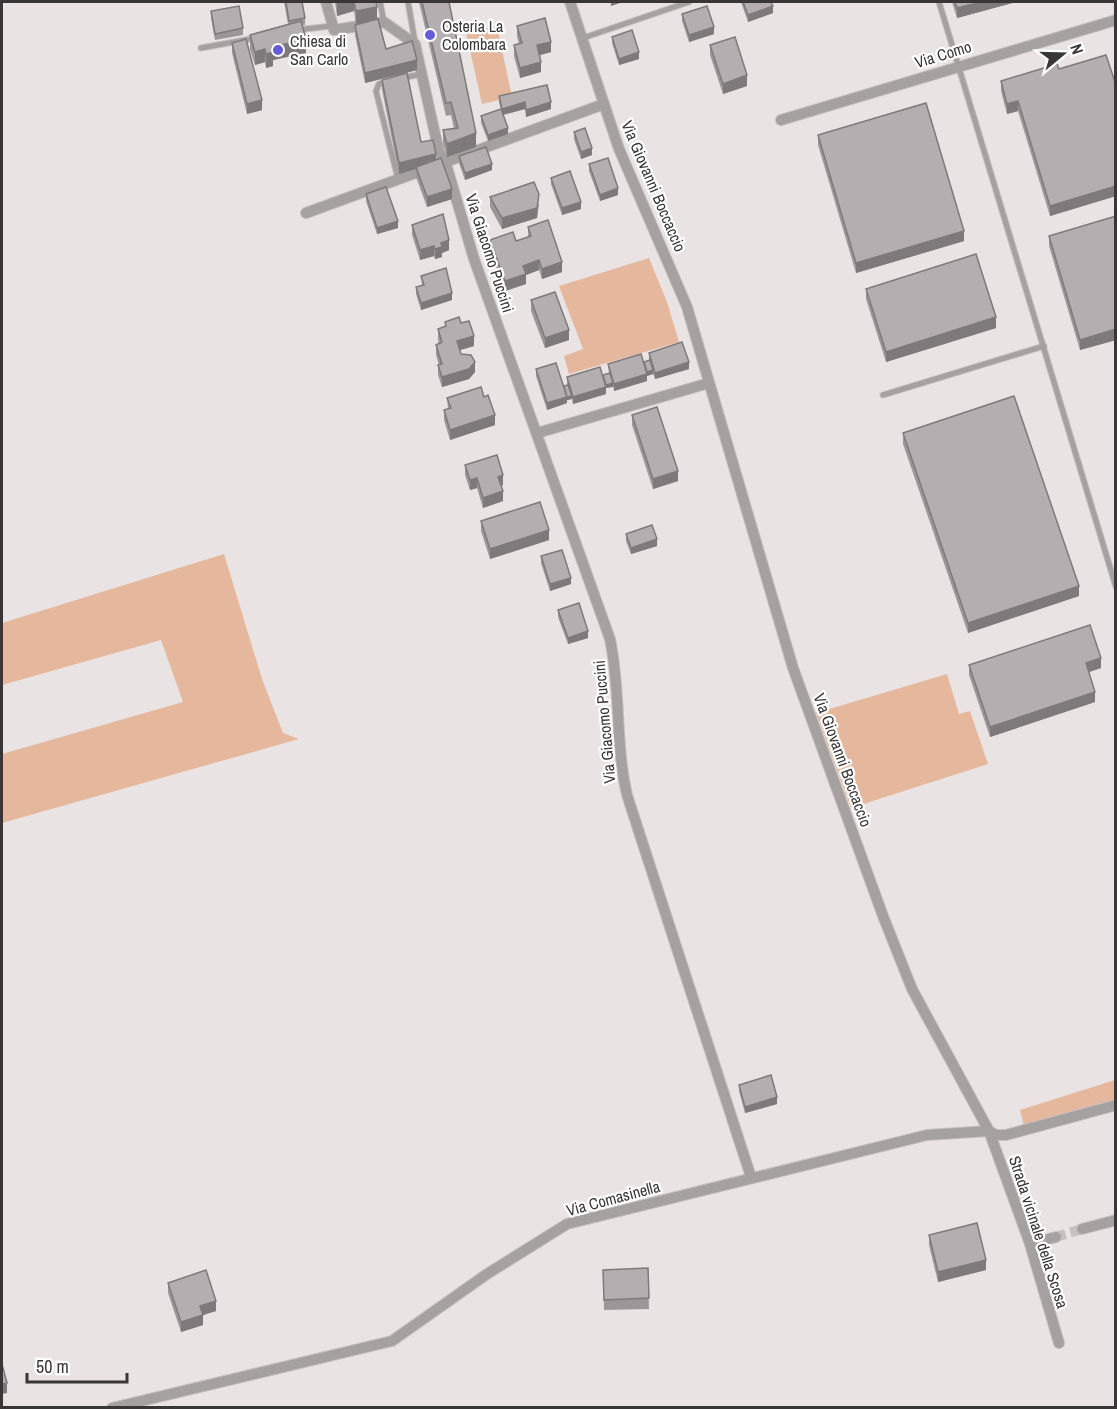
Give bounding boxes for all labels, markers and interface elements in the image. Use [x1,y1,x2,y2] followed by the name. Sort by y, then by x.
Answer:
[442,15,507,55] place label: Osteria La Colombara
[1033,24,1093,84] north arrow
[423,28,437,42] marker: Osteria La Colombara
[290,30,348,70] place label: Chiesa di San Carlo
[912,35,974,73] street label: Via Como
[1065,41,1089,57] text: N
[271,43,285,57] marker: Chiesa di San Carlo
[616,117,692,255] street label: Via Giovanni Boccaccio
[460,191,520,315] street label: Via Giacomo Puccini
[588,659,620,785] street label: Via Giacomo Puccini
[809,690,877,830] street label: Via Giovanni Boccaccio
[1004,1153,1074,1312] street label: Strada vicinale della Scosa
[564,1175,663,1221] street label: Via Comasinella
[27,1346,128,1384] scale bar
[36,1354,69,1379] text: 50 m

